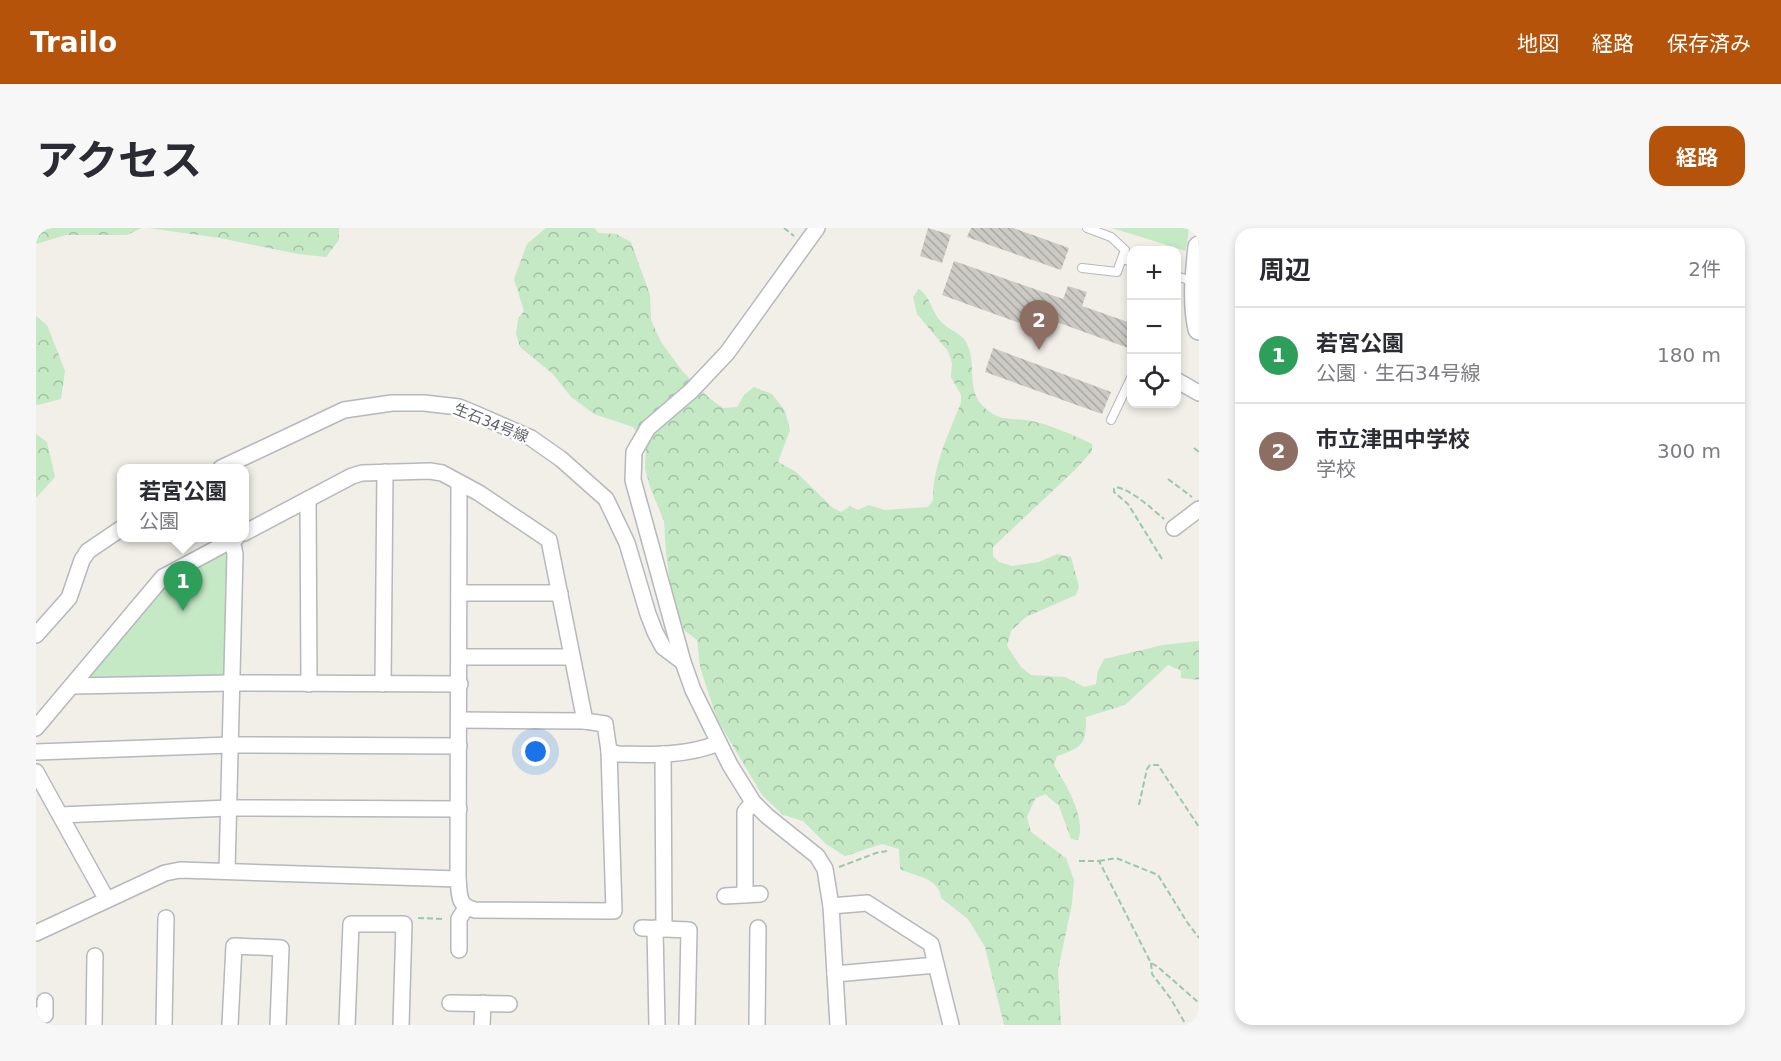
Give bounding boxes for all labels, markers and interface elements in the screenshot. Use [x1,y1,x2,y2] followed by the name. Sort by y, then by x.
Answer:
[30,26,117,59] text: Trailo
[1517,32,1559,56] text: 地図
[1592,32,1634,56] text: 経路
[1667,32,1751,56] text: 保存済み
[1649,126,1745,186] button: 経路
[36,136,202,185] text: アクセス
[1127,246,1181,408] map controls
[1127,246,1181,300] button: +
[1259,255,1311,285] text: 周辺
[1688,257,1721,281] text: 2件
[1020,300,1058,350] pin: 2
[1127,300,1181,354] button: −
[1316,331,1404,356] text: 若宮公園
[1272,343,1285,367] text: 1
[1657,343,1721,367] text: 180 m
[1127,354,1181,408] button: locate
[1316,361,1481,385] text: 公園 · 生石34号線
[451,400,531,446] street label: 生石34号線
[1316,427,1470,452] text: 市立津田中学校
[1272,439,1285,463] text: 2
[1657,439,1721,463] text: 300 m
[1316,457,1356,481] text: 学校
[117,464,249,542] popup
[139,479,227,504] text: 若宮公園
[139,509,179,533] text: 公園
[164,562,202,611] pin: 1
[521,737,550,766] your location

